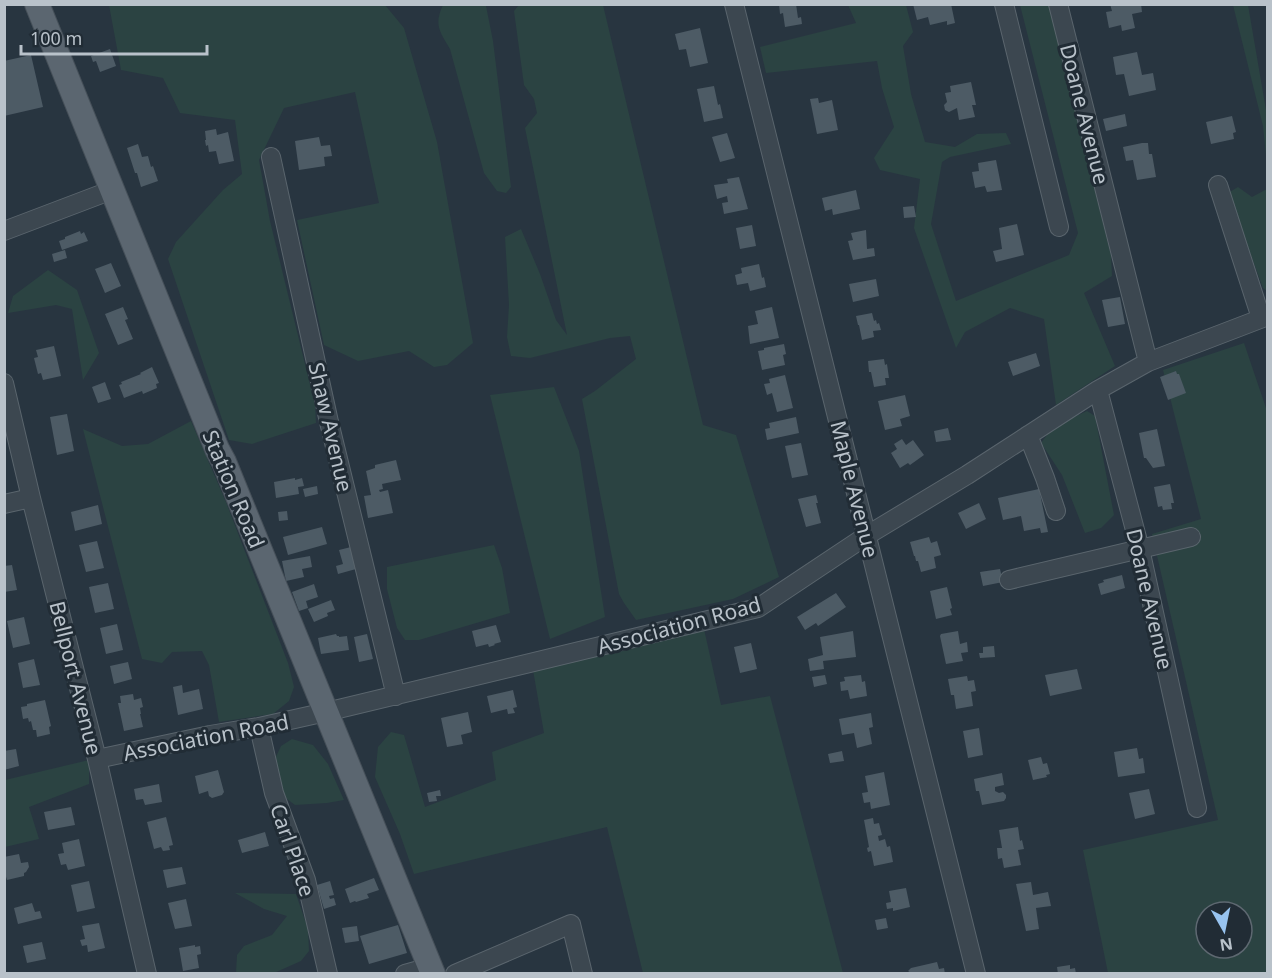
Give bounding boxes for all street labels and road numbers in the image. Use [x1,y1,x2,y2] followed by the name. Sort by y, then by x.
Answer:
[1054,41,1116,187] street label: Doane Avenue
[303,360,359,494] street label: Shaw Avenue
[824,418,886,560] street label: Maple Avenue
[197,426,271,552] street label: Station Road
[1120,526,1180,672] street label: Doane Avenue
[594,590,764,660] street label: Association Road
[43,598,109,758] street label: Bellport Avenue
[121,707,291,767] street label: Association Road
[264,800,322,900] street label: Carl Place

